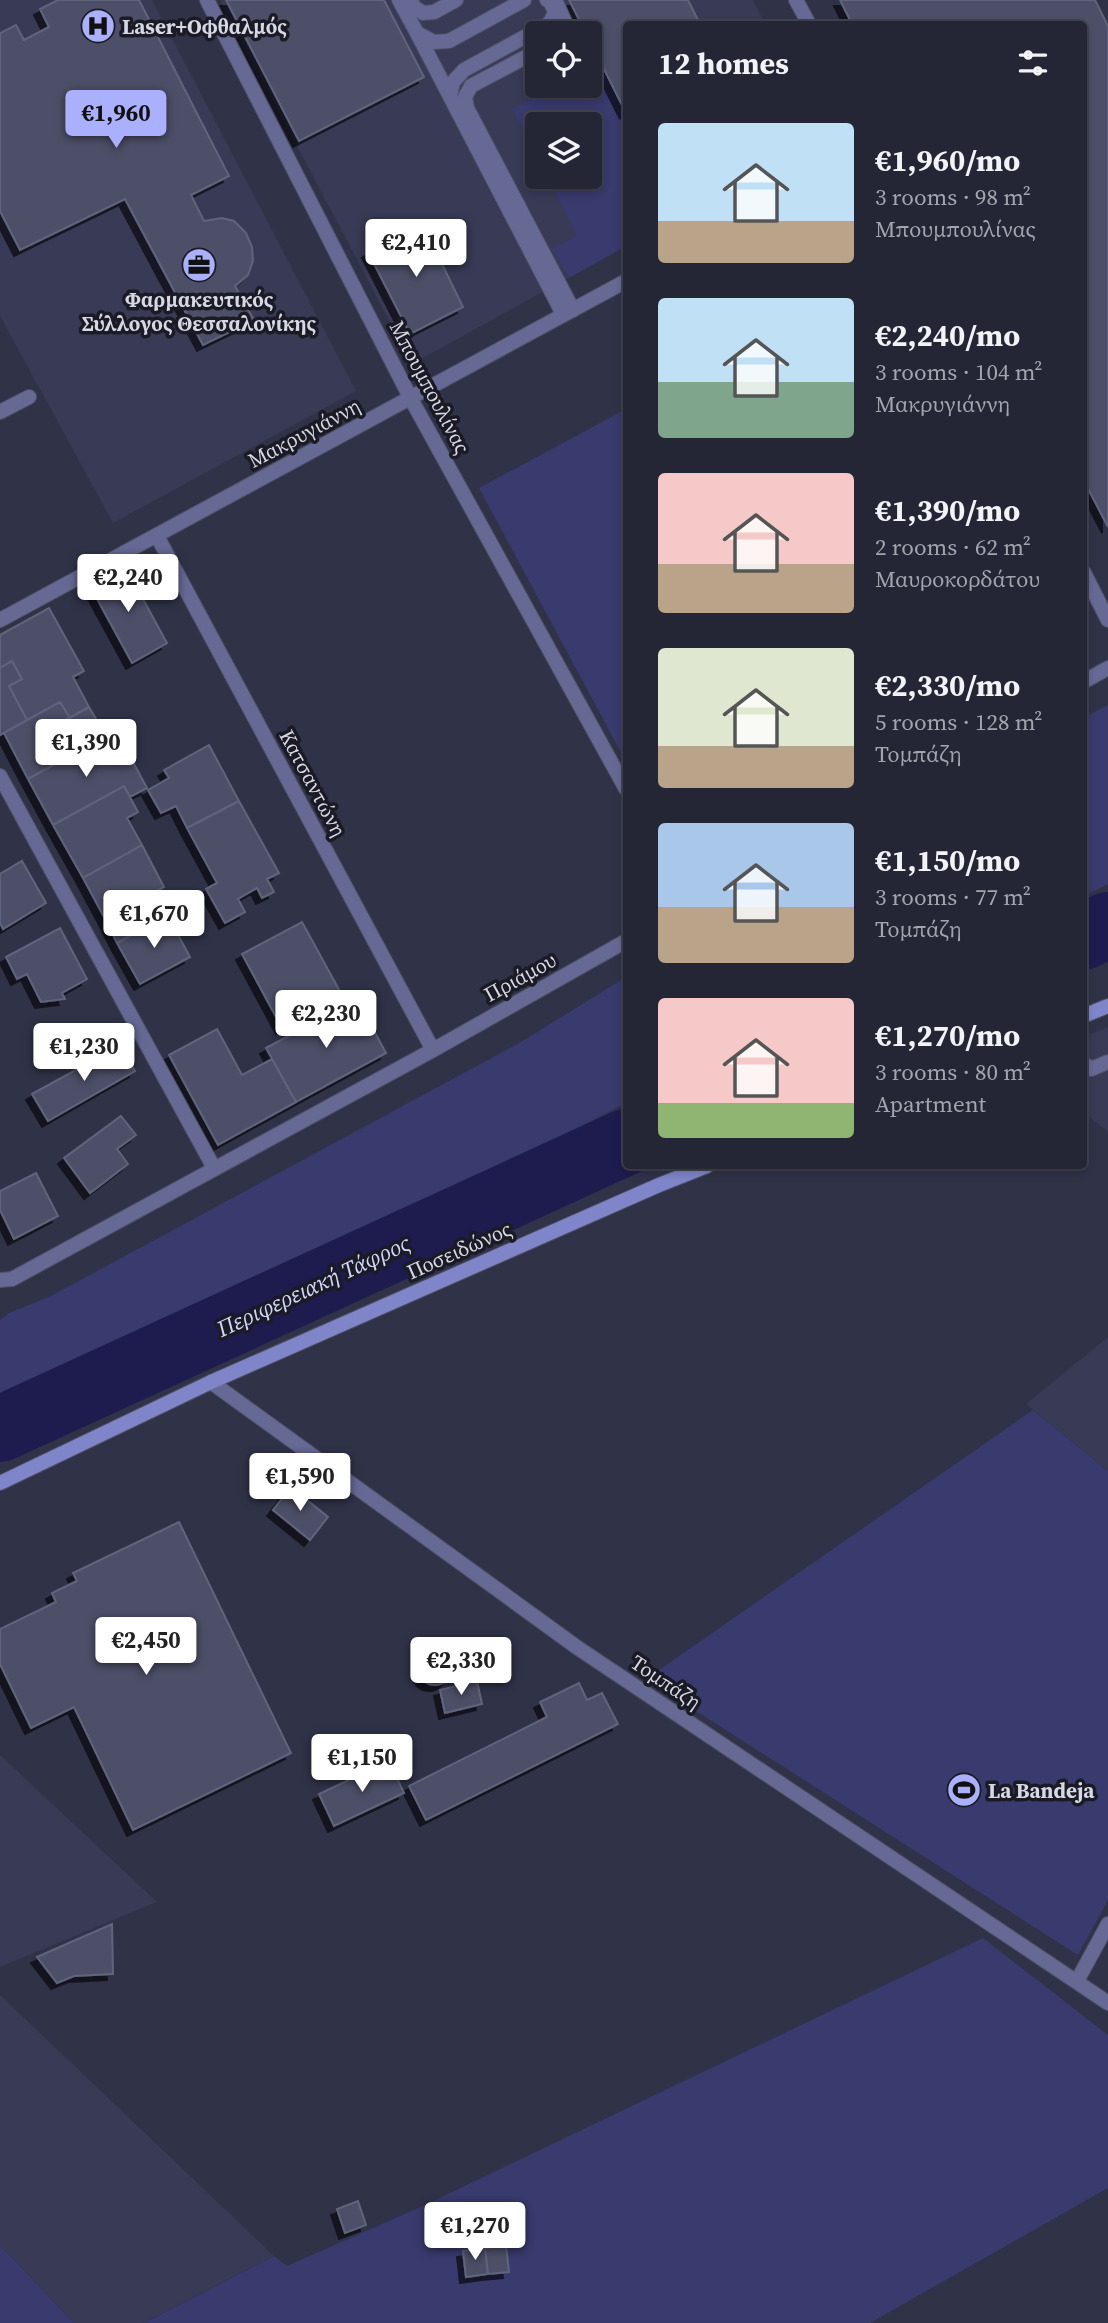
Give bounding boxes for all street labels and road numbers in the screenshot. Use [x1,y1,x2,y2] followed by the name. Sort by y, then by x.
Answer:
[383,315,477,459] street label: Μπουμπουλίνας
[243,391,365,475] street label: Μακρυγιάννη
[273,724,353,842] street label: Κατσαντώνη
[479,945,561,1009] street label: Πριάμου
[402,1214,516,1286] street label: Ποσειδώνος
[625,1648,707,1716] street label: Τομπάζη

